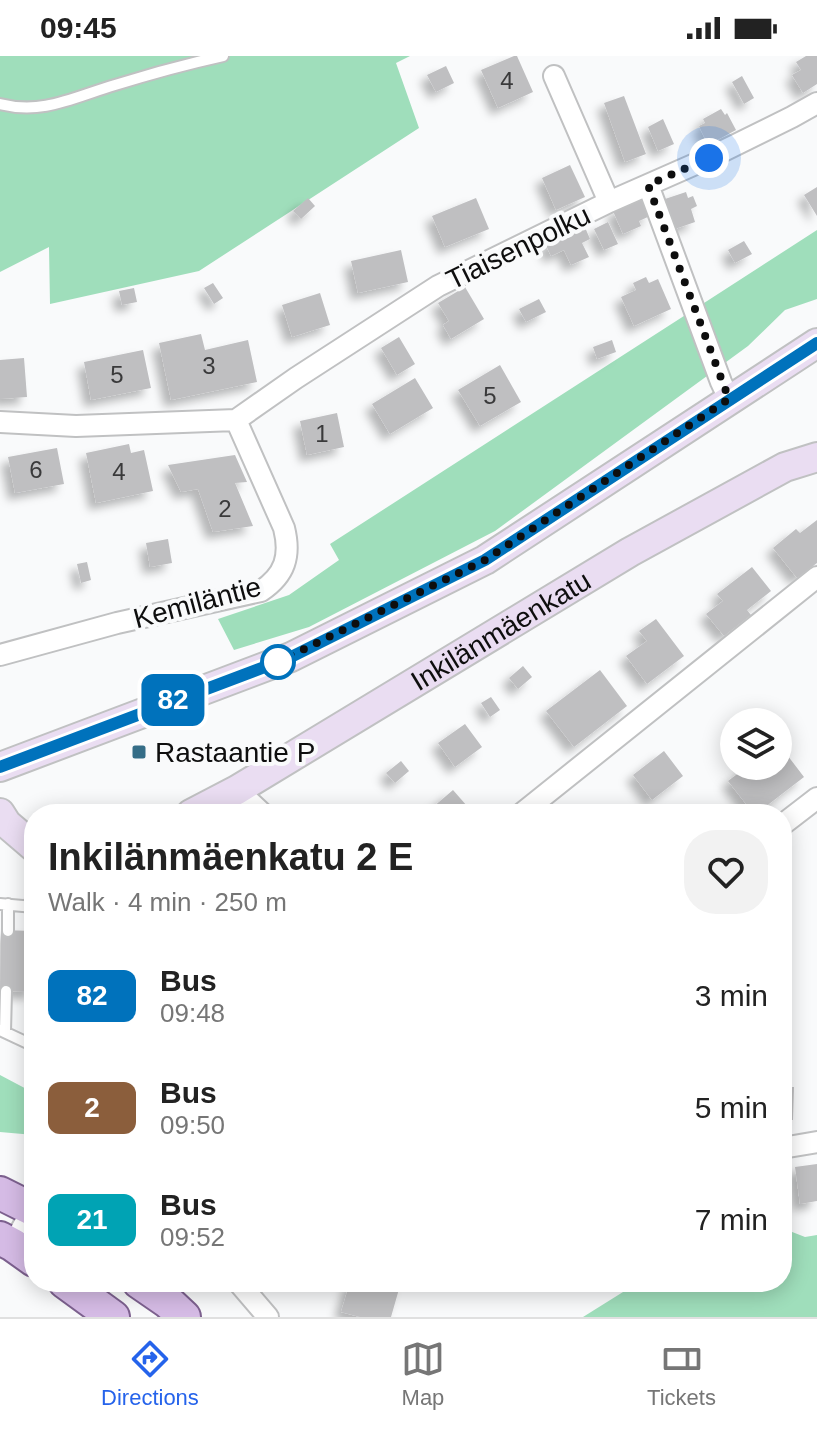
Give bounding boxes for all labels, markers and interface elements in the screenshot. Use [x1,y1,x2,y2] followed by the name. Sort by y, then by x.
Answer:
[40,11,117,44] text: 09:45
[500,67,514,94] house number: 4
[689,138,729,178] your location
[441,199,595,296] street label: Tiaisenpolku
[202,352,216,379] house number: 3
[110,361,124,388] house number: 5
[483,382,497,409] house number: 5
[315,420,329,447] house number: 1
[29,456,43,483] house number: 6
[112,458,126,485] house number: 4
[218,495,232,522] house number: 2
[406,565,596,697] street label: Inkilänmäenkatu
[130,571,264,634] street label: Kemiläntie
[261,645,295,679] unlabelled marker
[137,674,209,726] line badge: 82
[157,684,189,715] text: 82
[720,708,792,780] map controls
[720,708,792,780] button: layers
[155,737,315,768] place label: Rastaantie P
[130,743,148,761] marker: Rastaantie P
[684,830,768,914] button: heart
[48,836,413,878] text: Inkilänmäenkatu 2 E
[48,887,287,917] text: Walk · 4 min · 250 m
[160,964,217,997] text: Bus
[695,979,768,1012] text: 3 min
[76,980,108,1011] text: 82
[160,998,225,1028] text: 09:48
[160,1076,217,1109] text: Bus
[695,1091,768,1124] text: 5 min
[84,1092,100,1123] text: 2
[160,1110,225,1140] text: 09:50
[160,1188,217,1221] text: Bus
[695,1203,768,1236] text: 7 min
[76,1204,108,1235] text: 21
[160,1222,225,1252] text: 09:52
[101,1337,199,1411] tab: Directions
[401,1337,445,1411] tab: Map
[647,1337,716,1411] tab: Tickets

